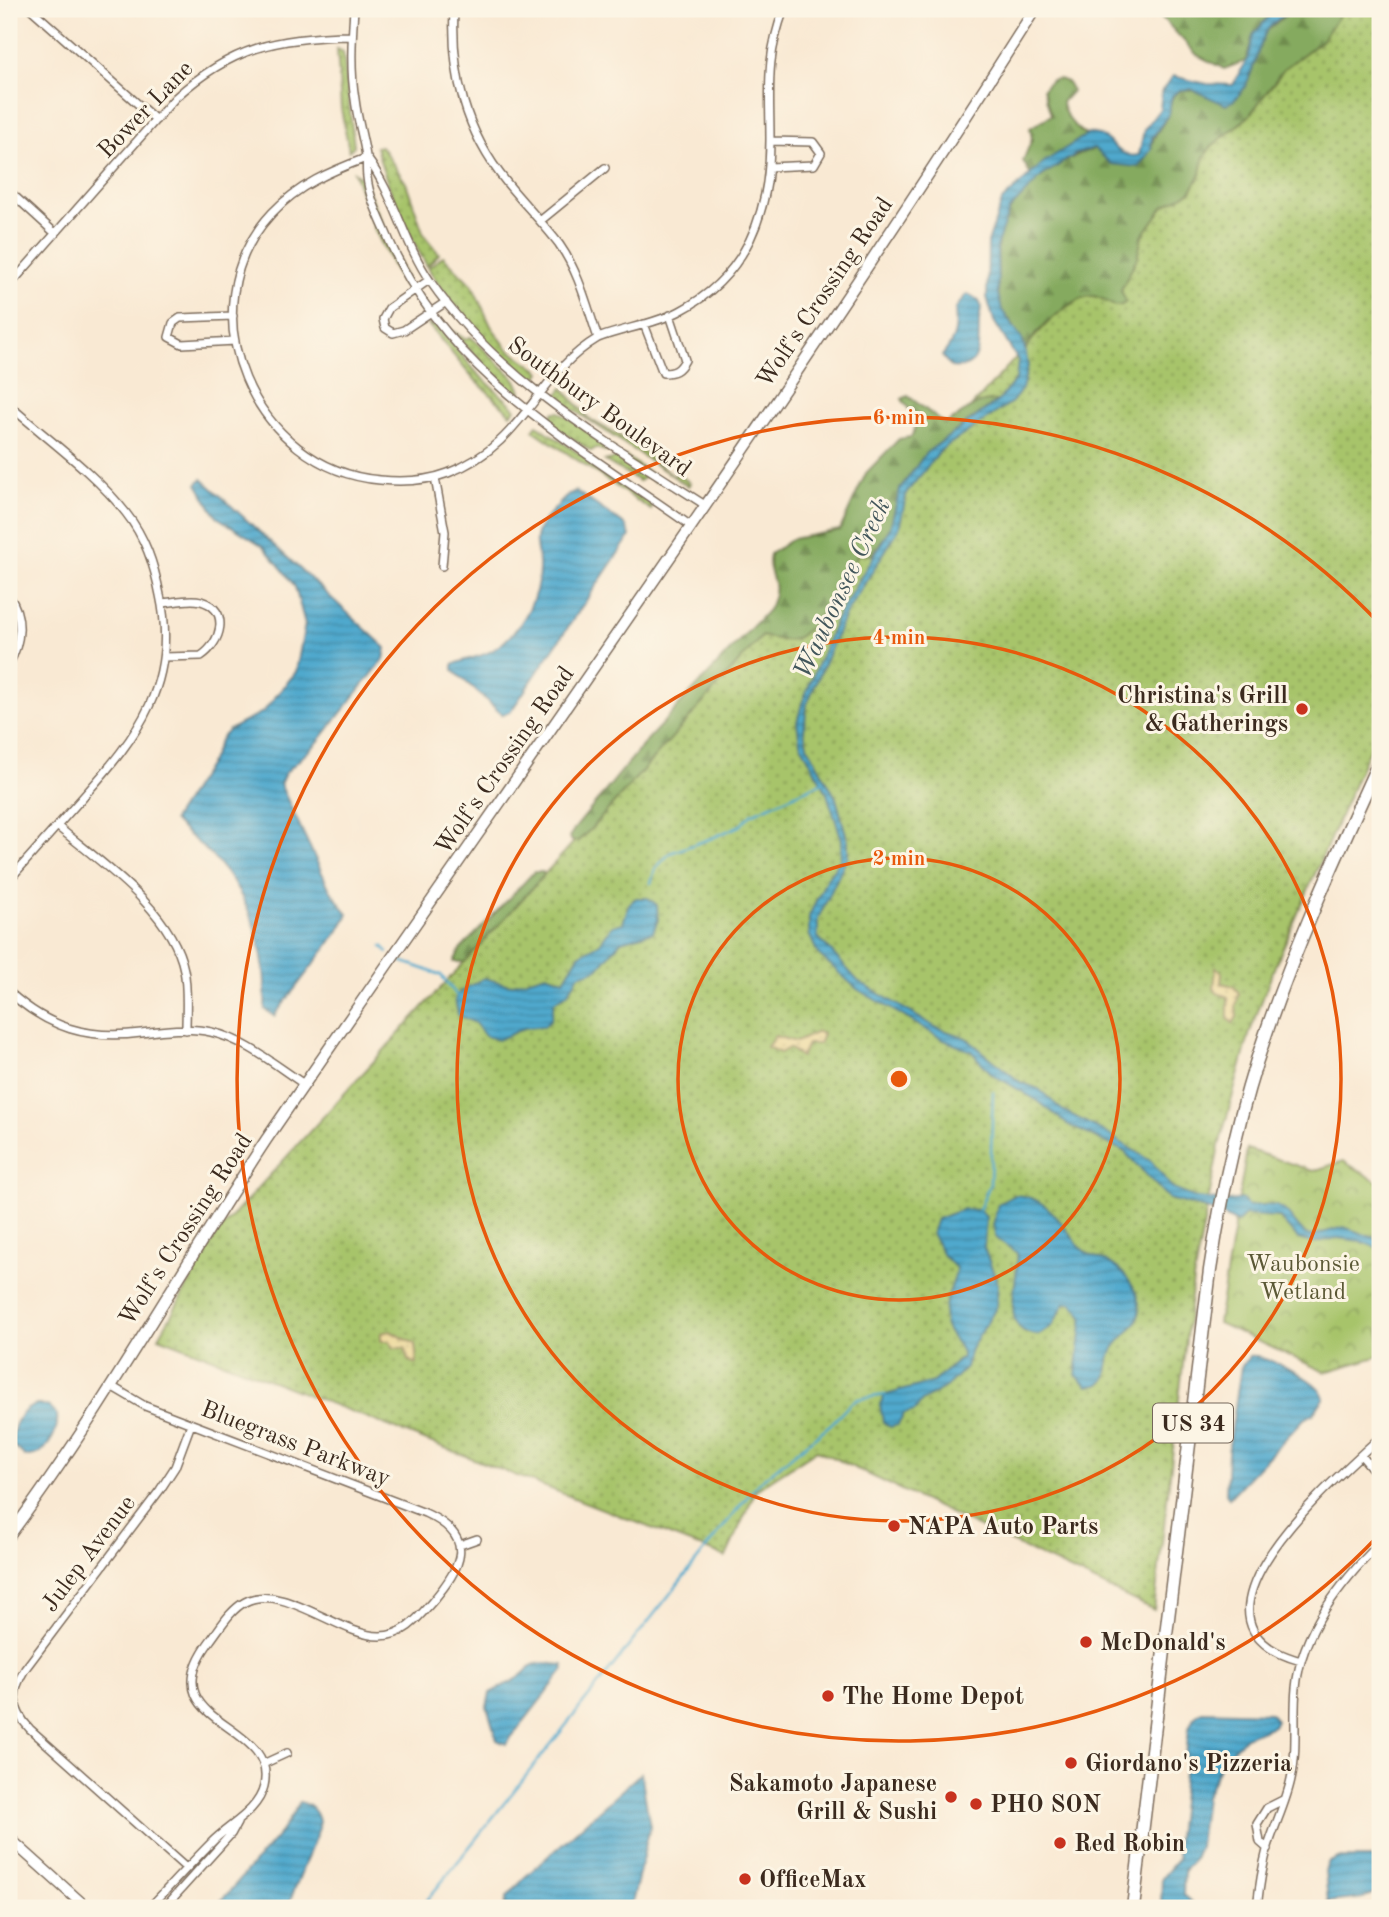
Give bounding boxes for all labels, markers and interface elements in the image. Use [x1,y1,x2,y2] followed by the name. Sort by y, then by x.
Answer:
[94,57,199,164] street label: Bower Lane
[753,194,898,393] street label: Wolf's Crossing Road
[503,333,695,482] street label: Southbury Boulevard
[873,408,925,429] text: 6 min
[790,494,896,683] water label: Waubonsee Creek
[873,628,925,649] text: 4 min
[432,663,580,860] street label: Wolf's Crossing Road
[1117,685,1288,737] place label: Christina's Grill & Gatherings
[1294,701,1310,717] marker: Christina's Grill & Gatherings
[873,849,925,870] text: 2 min
[887,1067,911,1091] centre of rings
[116,1130,258,1330] street label: Wolf's Crossing Road
[1246,1253,1360,1305] park label: Waubonsie Wetland
[197,1398,393,1492] street label: Bluegrass Parkway
[1153,1404,1233,1442] road number: US 34
[38,1492,141,1617] street label: Julep Avenue
[908,1516,1098,1540] place label: NAPA Auto Parts
[886,1518,902,1534] marker: NAPA Auto Parts
[1100,1632,1225,1656] place label: McDonald's
[1078,1634,1094,1650] marker: McDonald's
[842,1686,1024,1710] place label: The Home Depot
[820,1688,836,1704] marker: The Home Depot
[1085,1753,1292,1777] place label: Giordano's Pizzeria
[1063,1755,1079,1771] marker: Giordano's Pizzeria
[729,1773,937,1825] place label: Sakamoto Japanese Grill & Sushi
[943,1789,959,1805] marker: Sakamoto Japanese Grill & Sushi
[990,1794,1101,1818] place label: PHO SON
[968,1796,984,1812] marker: PHO SON
[1074,1833,1185,1857] place label: Red Robin
[1052,1835,1068,1851] marker: Red Robin
[759,1869,867,1893] place label: OfficeMax
[737,1871,753,1887] marker: OfficeMax

